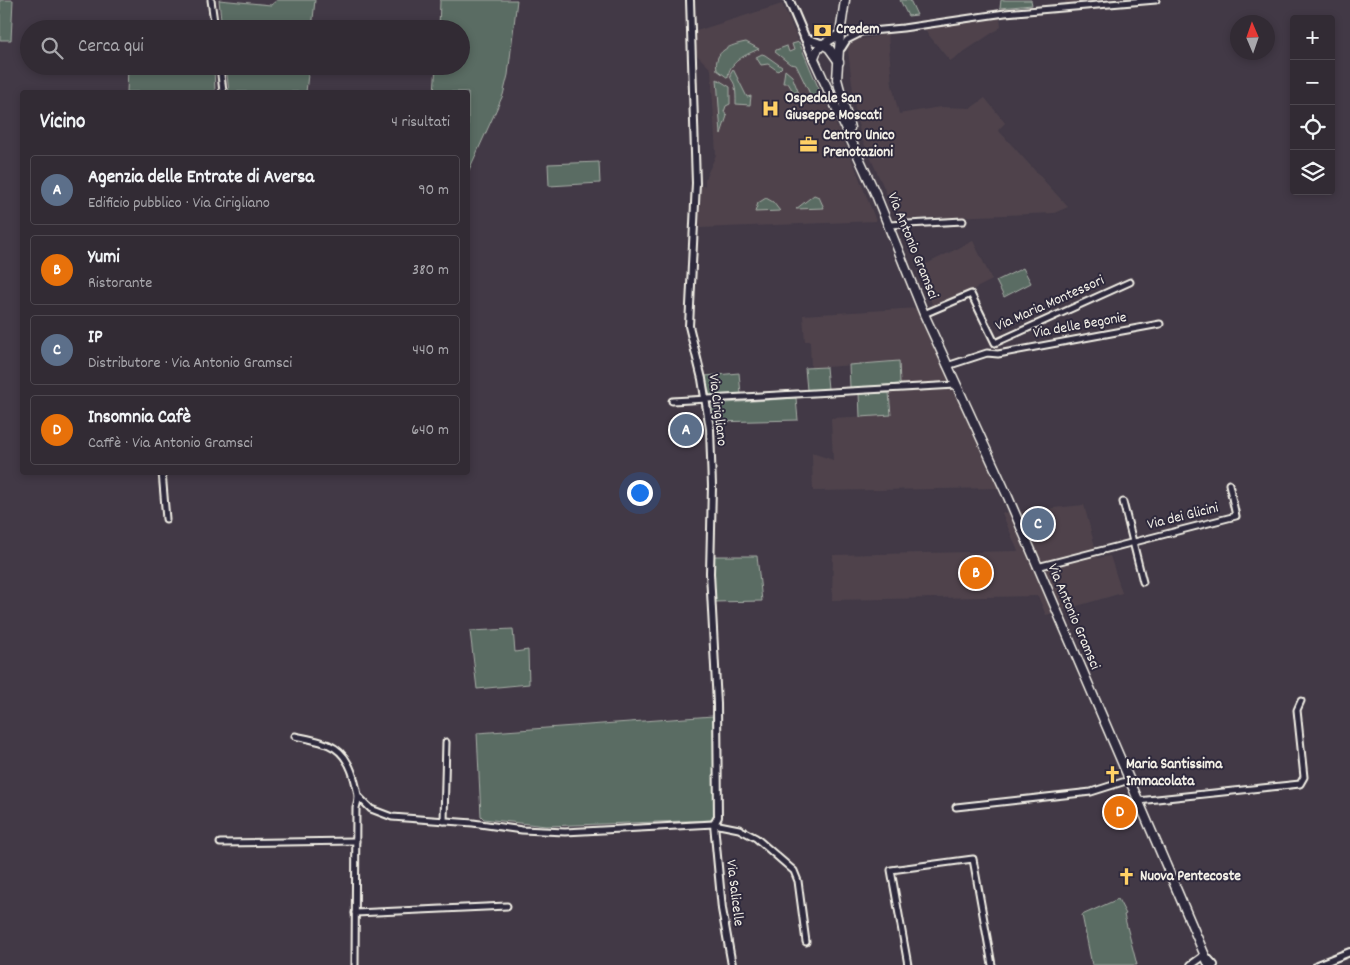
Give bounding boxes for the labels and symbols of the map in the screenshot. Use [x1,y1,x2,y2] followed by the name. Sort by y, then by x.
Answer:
[1230,15,1275,60] north arrow
[836,19,880,41] place label: Credem
[812,20,832,40] bank icon: Credem
[785,88,882,127] place label: Ospedale San Giuseppe Moscati
[761,98,781,118] hospital icon: Ospedale San Giuseppe Moscati
[823,125,895,164] place label: Centro Unico Prenotazioni
[799,135,819,155] office icon: Centro Unico Prenotazioni
[881,189,943,303] street label: Via Antonio Gramsci
[992,270,1108,338] street label: Via Maria Montessori
[1032,307,1129,345] street label: Via delle Begonie
[702,373,732,448] street label: Via Cirigliano
[670,411,702,449] pin: A
[627,480,653,506] your location
[1145,497,1221,536] street label: Via dei Glicini
[1022,505,1054,543] pin: C
[960,554,992,592] pin: B
[1041,561,1105,674] street label: Via Antonio Gramsci
[1126,754,1223,793] place label: Maria Santissima Immacolata
[1102,764,1122,784] church icon: Maria Santissima Immacolata
[1104,793,1136,831] pin: D
[719,859,749,928] street label: Via Salicelle
[1140,866,1241,888] place label: Nuova Pentecoste
[1116,867,1136,887] church icon: Nuova Pentecoste

